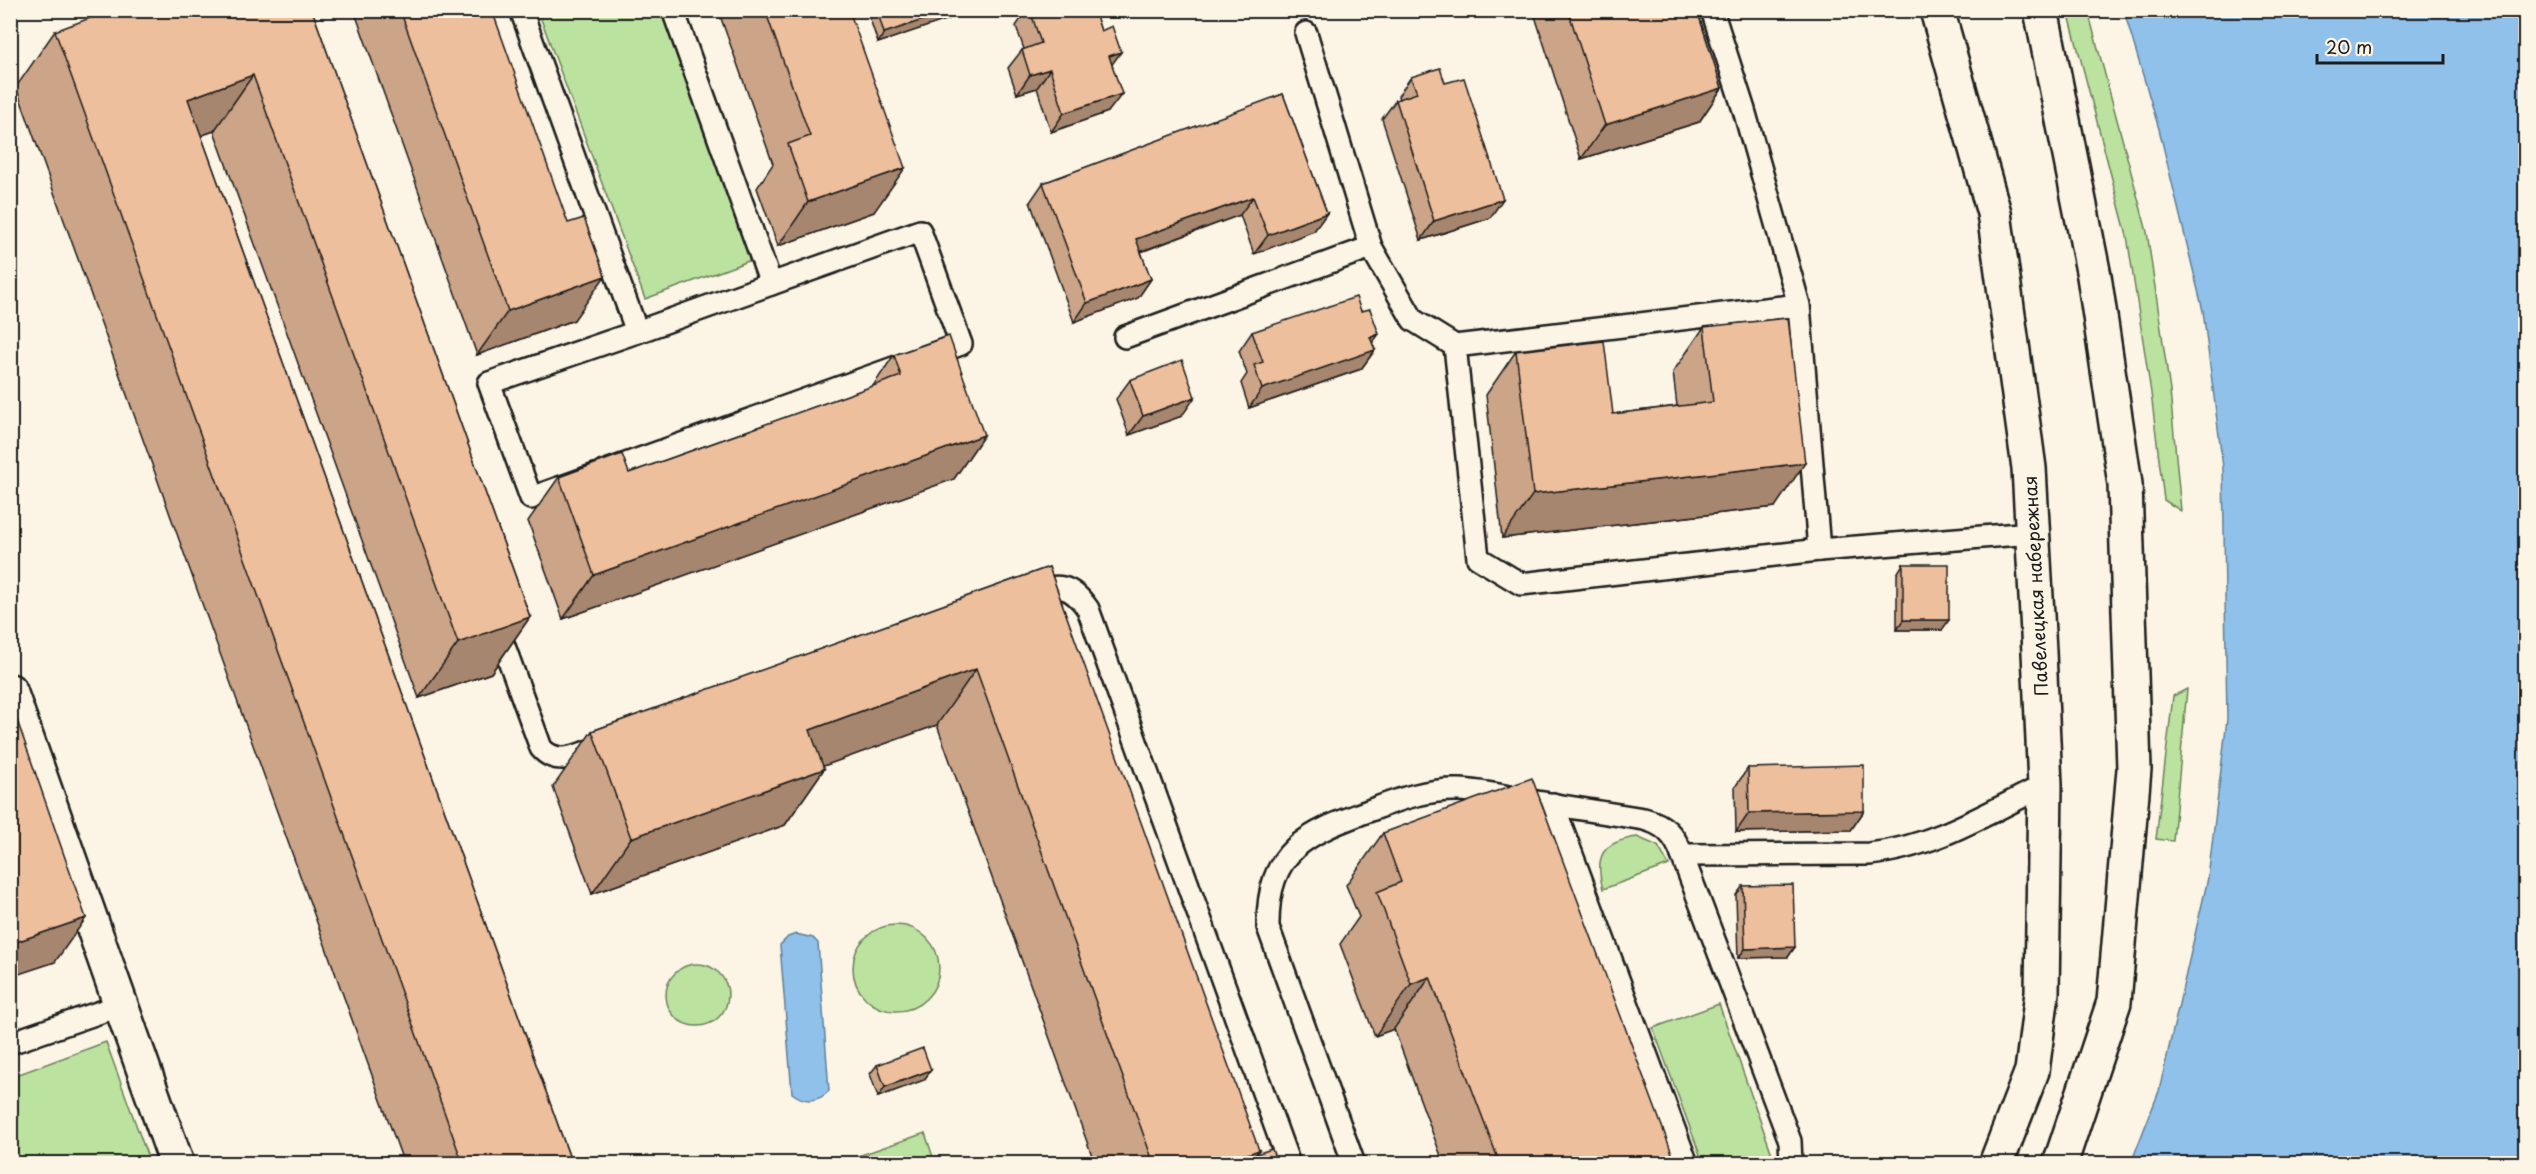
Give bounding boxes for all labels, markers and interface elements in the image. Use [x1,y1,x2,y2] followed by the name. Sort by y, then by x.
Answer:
[2317,27,2443,65] scale bar
[2326,33,2372,60] text: 20 m
[2016,475,2054,697] street label: Павелецкая набережная

